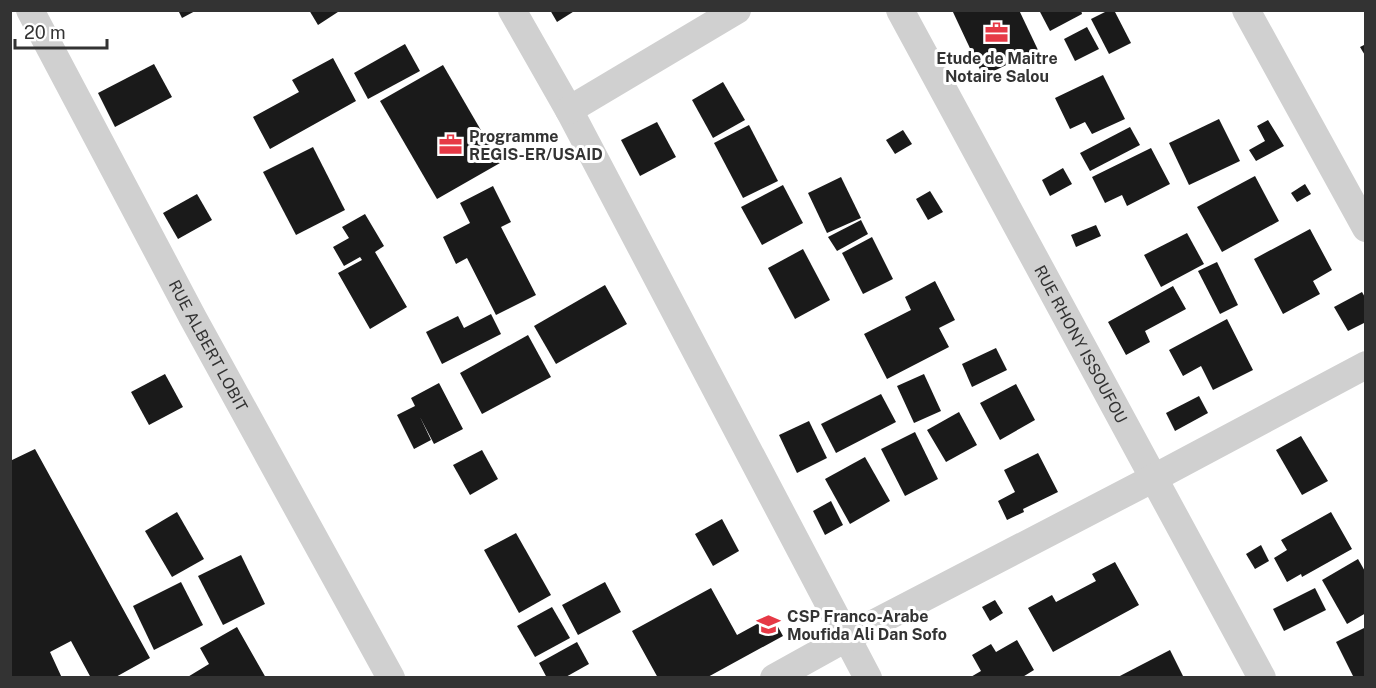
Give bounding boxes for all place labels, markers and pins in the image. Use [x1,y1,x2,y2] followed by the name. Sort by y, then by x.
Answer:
[984,20,1010,46] office icon: Etude de Maitre Notaire Salou
[936,49,1058,86] place label: Etude de Maitre Notaire Salou
[469,127,603,164] place label: Programme REGIS-ER/USAID
[438,132,464,158] office icon: Programme REGIS-ER/USAID
[787,607,947,644] place label: CSP Franco-Arabe Moufida Ali Dan Sofo
[756,612,782,638] school or university icon: CSP Franco-Arabe Moufida Ali Dan Sofo

